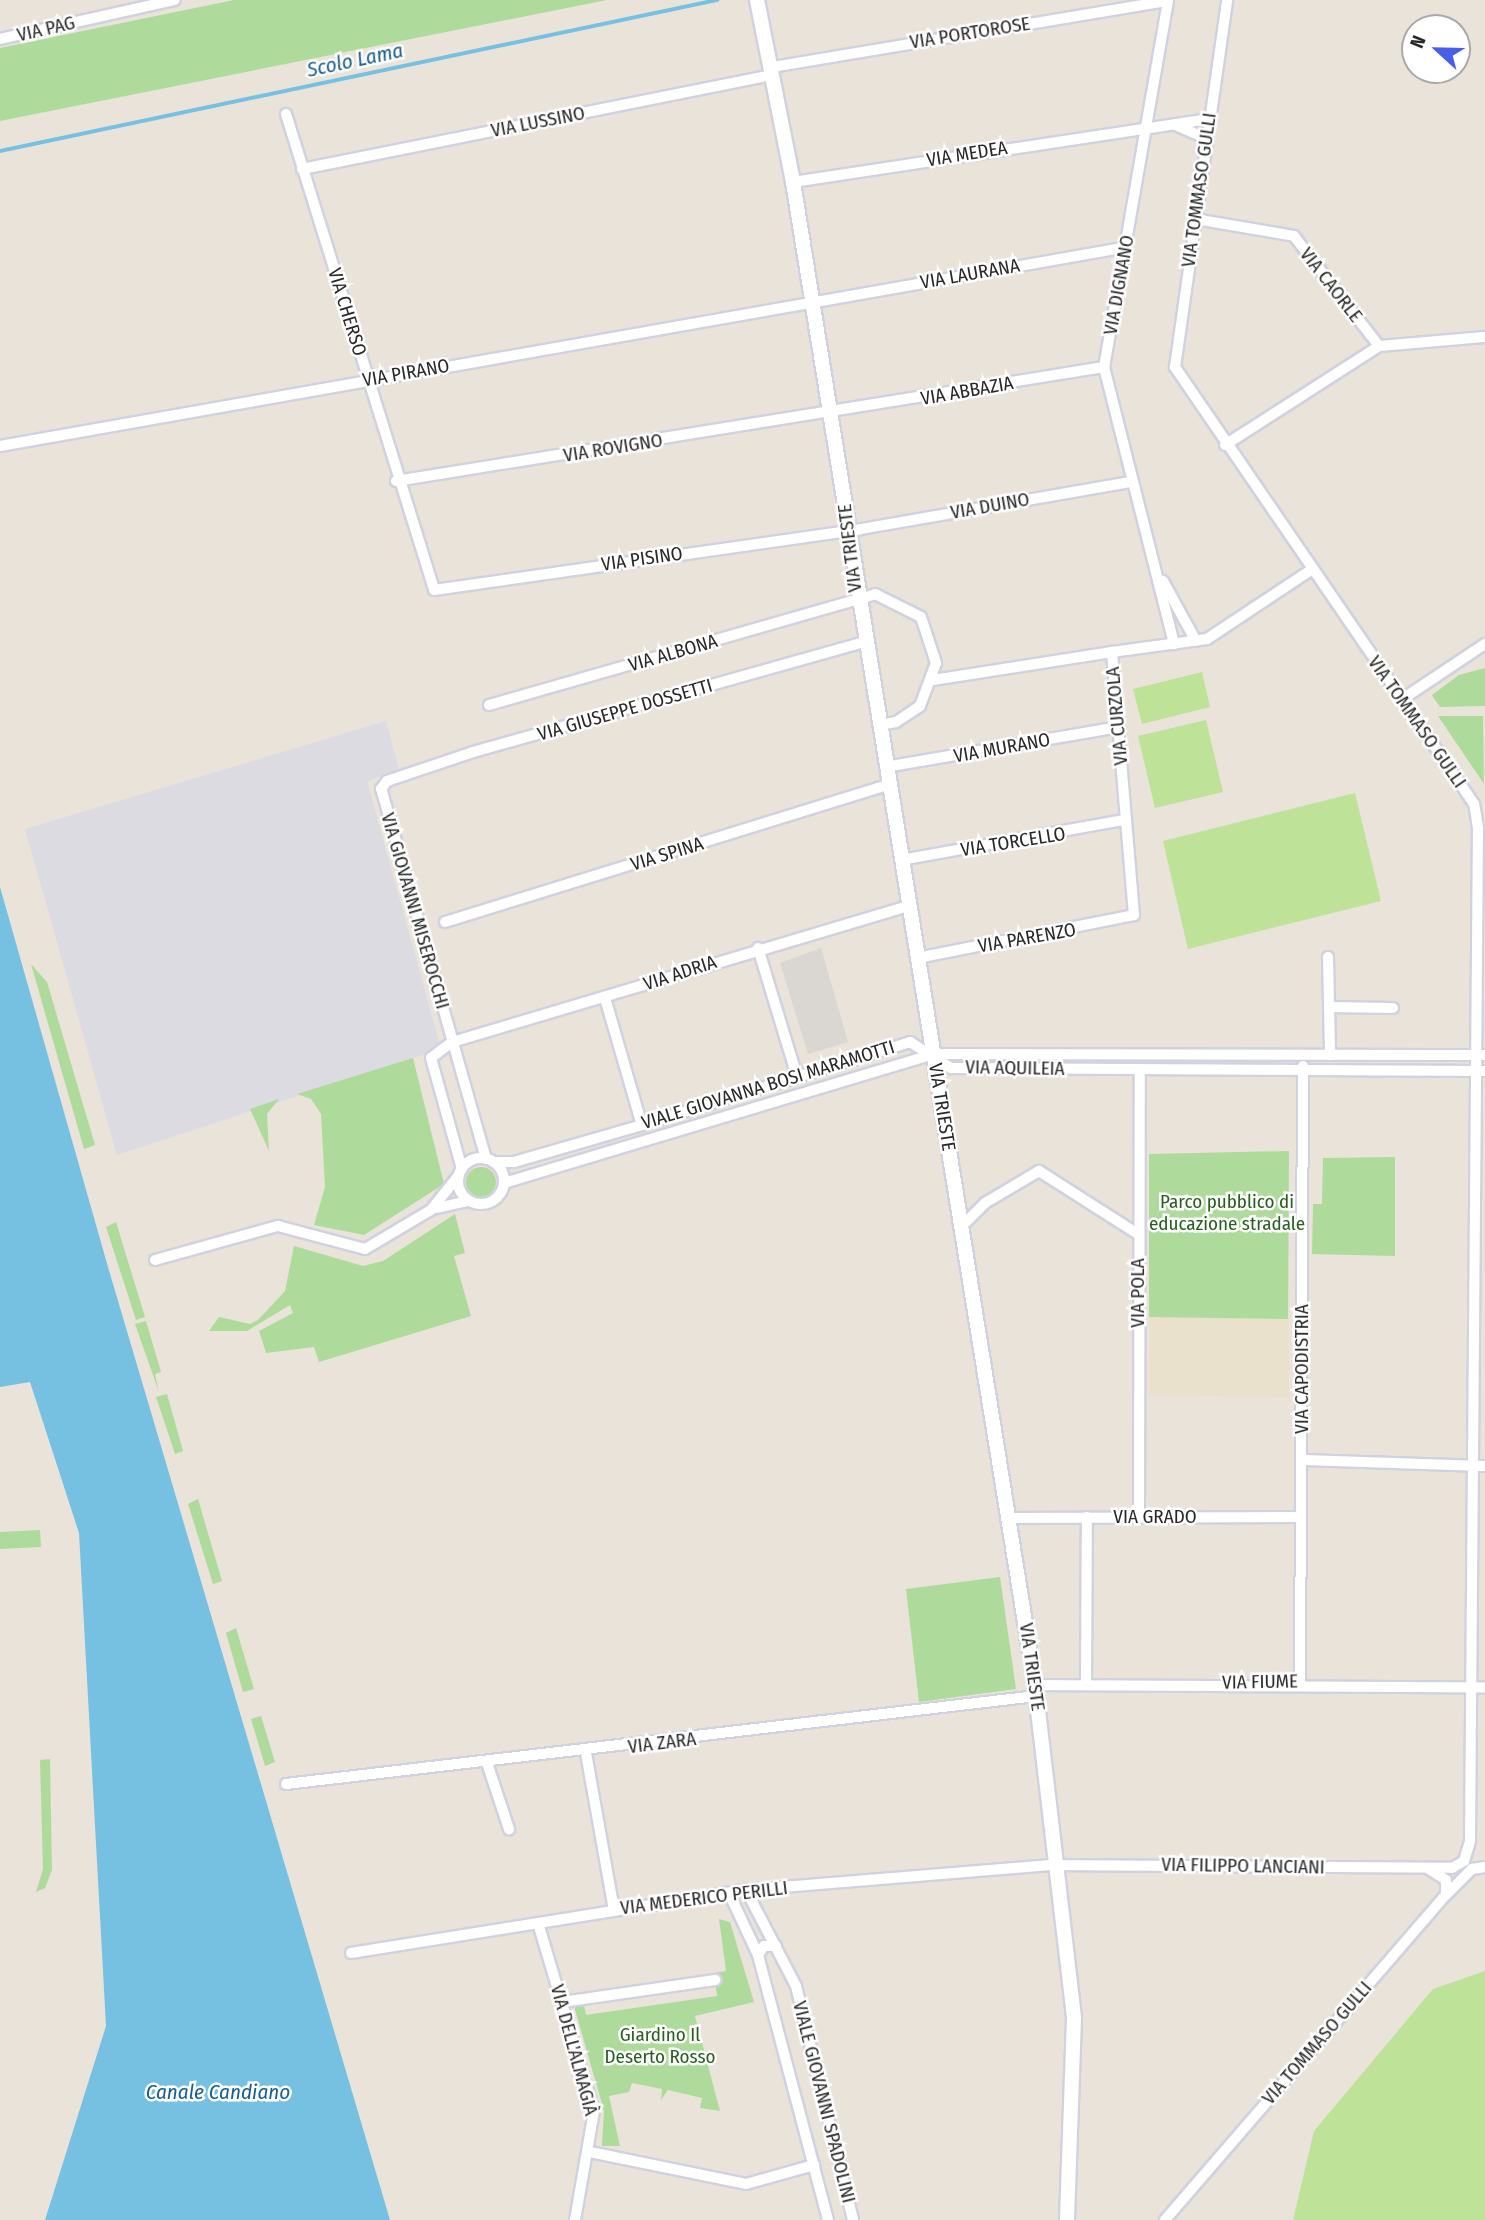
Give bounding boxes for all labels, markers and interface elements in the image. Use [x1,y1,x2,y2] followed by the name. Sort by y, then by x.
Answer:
[15,11,77,47] street label: VIA PAG
[908,12,1032,54] street label: VIA PORTOROSE
[1401,14,1471,84] north arrow
[1405,32,1431,51] text: N
[305,38,405,82] water label: Scolo Lama
[489,102,587,142] street label: VIA LUSSINO
[1177,111,1221,269] street label: VIA TOMMASO GULLI
[925,136,1009,172] street label: VIA MEDEA
[1099,233,1139,337] street label: VIA DIGNANO
[1295,243,1367,327] street label: VIA CAORLE
[919,254,1021,294] street label: VIA LAURANA
[323,265,371,359] street label: VIA CHERSO
[361,354,451,392] street label: VIA PIRANO
[919,372,1015,410] street label: VIA ABBAZIA
[562,429,664,467] street label: VIA ROVIGNO
[949,488,1031,524] street label: VIA DUINO
[833,503,867,593] street label: VIA TRIESTE
[600,542,684,576] street label: VIA PISINO
[626,629,720,677] street label: VIA ALBONA
[1363,652,1471,792] street label: VIA TOMMASO GULLI
[1101,666,1133,766] street label: VIA CURZOLA
[535,674,715,746] street label: VIA GIUSEPPE DOSSETTI
[952,728,1052,768] street label: VIA MURANO
[376,810,454,1012] street label: VIA GIOVANNI MISEROCCHI
[959,822,1067,862] street label: VIA TORCELLO
[628,832,706,876] street label: VIA SPINA
[976,918,1078,958] street label: VIA PARENZO
[641,950,719,996] street label: VIA ADRIA
[639,1036,897,1134] street label: VIALE GIOVANNA BOSI MARAMOTTI
[965,1056,1065,1080] street label: VIA AQUILEIA
[924,1061,960,1153] street label: VIA TRIESTE
[1149,1191,1305,1235] park label: Parco pubblico di educazione stradale
[1127,1258,1149,1328] street label: VIA POLA
[1291,1304,1313,1434] street label: VIA CAPODISTRIA
[1113,1506,1197,1528] street label: VIA GRADO
[1015,1622,1049,1712] street label: VIA TRIESTE
[1222,1670,1298,1694] street label: VIA FIUME
[627,1728,697,1758] street label: VIA ZARA
[1161,1853,1325,1879] street label: VIA FILIPPO LANCIANI
[619,1876,789,1920] street label: VIA MEDERICO PERILLI
[1257,1977,1377,2109] street label: VIA TOMMASO GULLI
[546,1982,602,2118] street label: VIA DELL'ALMAGIÀ
[788,1999,860,2205] street label: VIALE GIOVANNI SPADOLINI
[604,2024,716,2068] park label: Giardino Il Deserto Rosso
[146,2079,290,2105] water label: Canale Candiano

